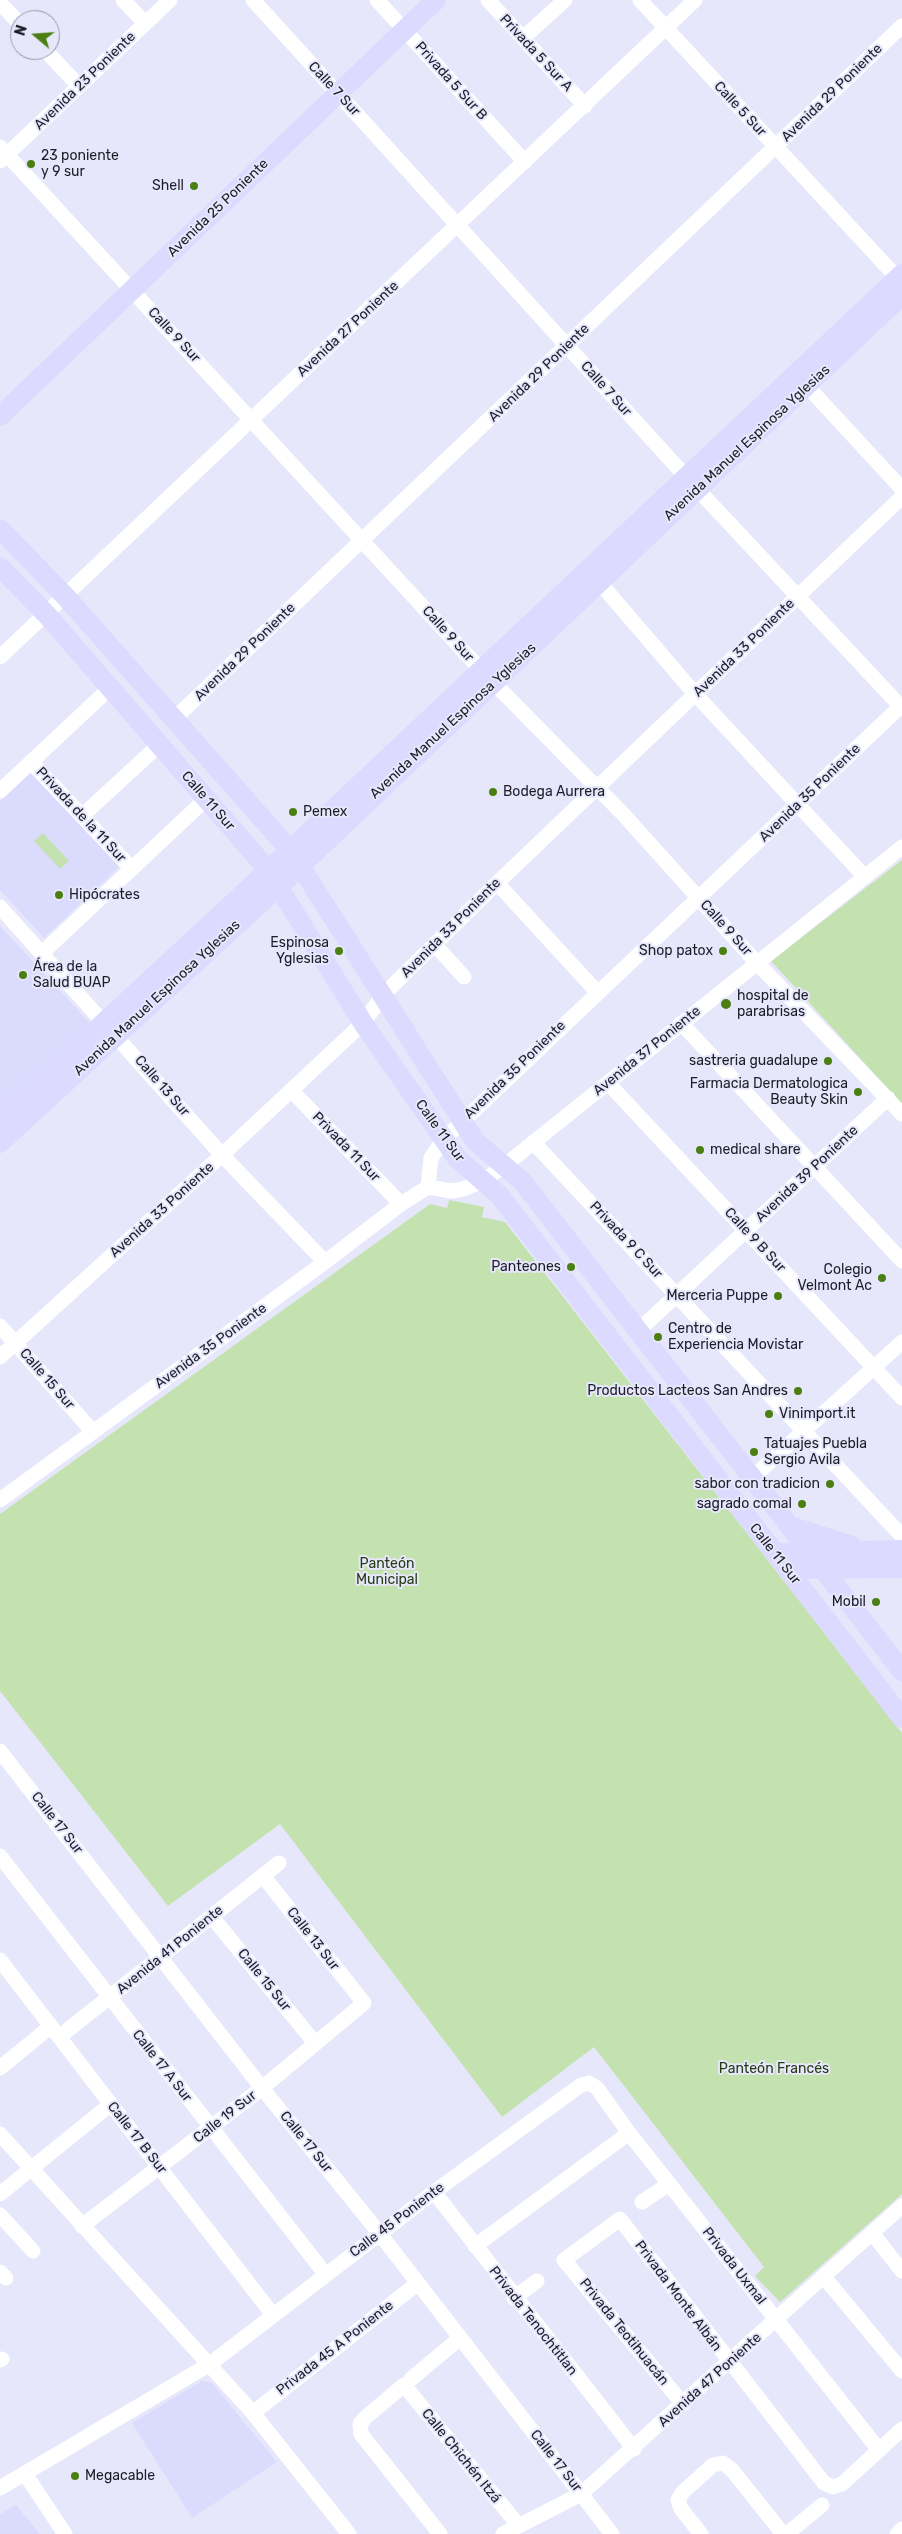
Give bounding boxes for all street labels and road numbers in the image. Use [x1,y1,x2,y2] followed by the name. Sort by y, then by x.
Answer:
[496,11,576,95] street label: Privada 5 Sur A
[31,28,139,134] street label: Avenida 23 Poniente
[412,38,490,124] street label: Privada 5 Sur B
[778,40,886,146] street label: Avenida 29 Poniente
[305,58,363,120] street label: Calle 7 Sur
[710,78,770,140] street label: Calle 5 Sur
[164,155,272,261] street label: Avenida 25 Poniente
[294,278,402,380] street label: Avenida 27 Poniente
[144,304,204,366] street label: Calle 9 Sur
[485,320,593,426] street label: Avenida 29 Poniente
[577,358,635,420] street label: Calle 7 Sur
[660,361,834,525] street label: Avenida Manuel Espinosa Yglesias
[690,595,798,701] street label: Avenida 33 Poniente
[191,599,299,705] street label: Avenida 29 Poniente
[419,603,477,665] street label: Calle 9 Sur
[366,639,540,803] street label: Avenida Manuel Espinosa Yglesias
[756,740,864,846] street label: Avenida 35 Poniente
[32,764,130,866] street label: Privada de la 11 Sur
[178,768,238,834] street label: Calle 11 Sur
[398,875,504,981] street label: Avenida 33 Poniente
[697,897,755,959] street label: Calle 9 Sur
[70,916,244,1080] street label: Avenida Manuel Espinosa Yglesias
[590,1003,704,1099] street label: Avenida 37 Poniente
[461,1017,569,1123] street label: Avenida 35 Poniente
[131,1052,193,1120] street label: Calle 13 Sur
[412,1097,468,1165] street label: Calle 11 Sur
[309,1109,383,1185] street label: Privada 11 Sur
[752,1122,862,1226] street label: Avenida 39 Poniente
[107,1159,217,1261] street label: Avenida 33 Poniente
[586,1198,666,1282] street label: Privada 9 C Sur
[721,1204,789,1276] street label: Calle 9 B Sur
[152,1300,270,1392] street label: Avenida 35 Poniente
[16,1345,78,1413] street label: Calle 15 Sur
[746,1520,804,1588] street label: Calle 11 Sur
[28,1789,86,1857] street label: Calle 17 Sur
[113,1902,227,1998] street label: Avenida 41 Poniente
[283,1904,343,1974] street label: Calle 13 Sur
[234,1945,294,2015] street label: Calle 15 Sur
[129,2027,195,2105] street label: Calle 17 A Sur
[190,2087,260,2147] street label: Calle 19 Sur
[104,2099,170,2177] street label: Calle 17 B Sur
[276,2108,336,2176] street label: Calle 17 Sur
[346,2179,448,2261] street label: Calle 45 Poniente
[699,2224,769,2308] street label: Privada Uxmal
[631,2237,725,2355] street label: Privada Monte Albán
[485,2263,581,2379] street label: Privada Tenochtitlan
[576,2275,672,2389] street label: Privada Teotihuacán
[273,2297,397,2399] street label: Privada 45 A Poniente
[655,2329,765,2431] street label: Avenida 47 Poniente
[418,2405,504,2507] street label: Calle Chichén Itzá
[527,2427,585,2495] street label: Calle 17 Sur

